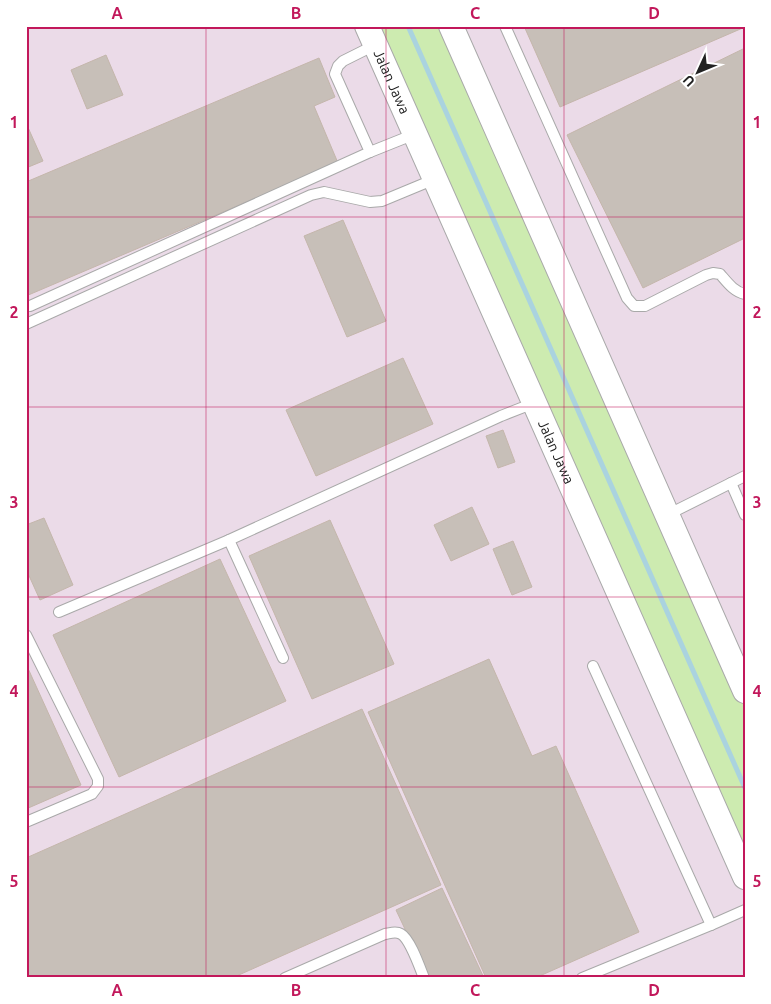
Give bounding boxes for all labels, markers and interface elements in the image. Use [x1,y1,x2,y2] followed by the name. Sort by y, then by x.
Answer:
[111,4,123,22] text: A
[291,4,301,22] text: B
[470,4,480,22] text: C
[648,4,660,22] text: D
[371,47,413,116] street label: Jalan Jawa
[674,48,724,98] north arrow
[679,72,698,90] text: U
[9,113,19,131] text: 1
[752,113,762,131] text: 1
[9,303,19,321] text: 2
[752,303,762,321] text: 2
[535,417,577,486] street label: Jalan Jawa
[9,493,19,511] text: 3
[752,493,762,511] text: 3
[9,682,19,700] text: 4
[752,682,762,700] text: 4
[9,872,19,890] text: 5
[752,872,762,890] text: 5
[111,981,123,999] text: A
[291,981,301,999] text: B
[470,981,480,999] text: C
[648,981,660,999] text: D

